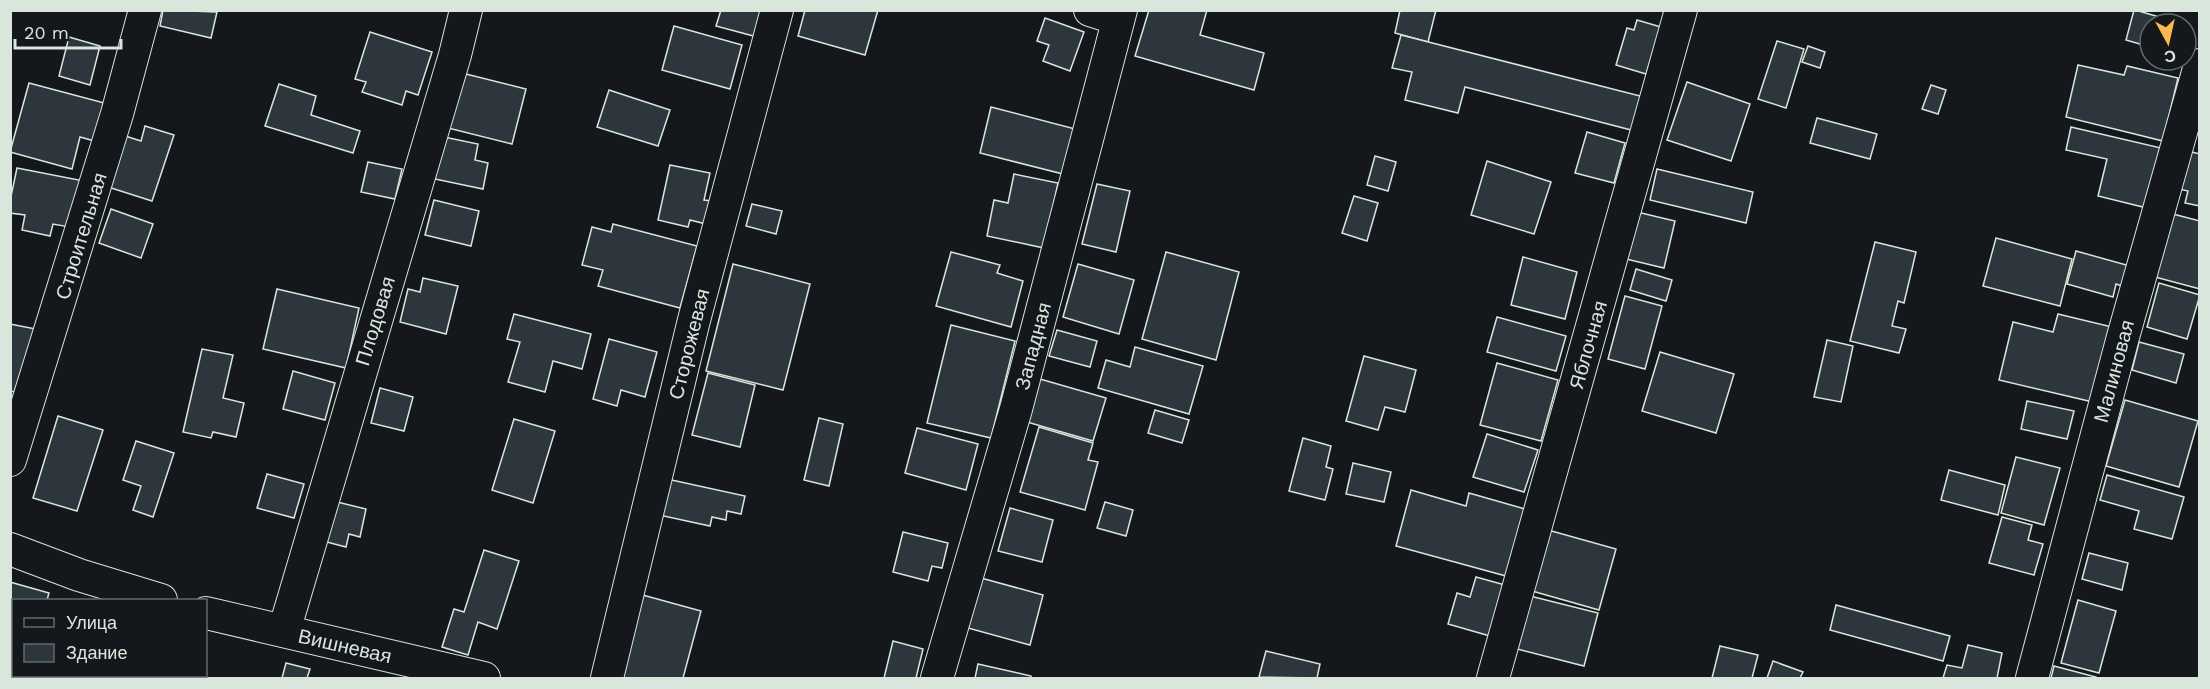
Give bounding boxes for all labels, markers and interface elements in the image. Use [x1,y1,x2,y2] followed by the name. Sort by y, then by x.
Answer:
[15,12,122,50] scale bar
[2138,12,2198,72] north arrow
[24,22,69,43] text: 20 m
[2163,46,2177,67] text: С
[50,170,112,302] street label: Строительная
[350,273,400,369] street label: Плодовая
[664,286,714,402] street label: Сторожевая
[1564,298,1612,392] street label: Яблочная
[1010,300,1056,392] street label: Западная
[2089,317,2139,425] street label: Малиновая
[12,599,207,677] legend
[66,612,118,633] text: Улица
[296,624,394,668] street label: Вишневая
[66,642,127,663] text: Здание

